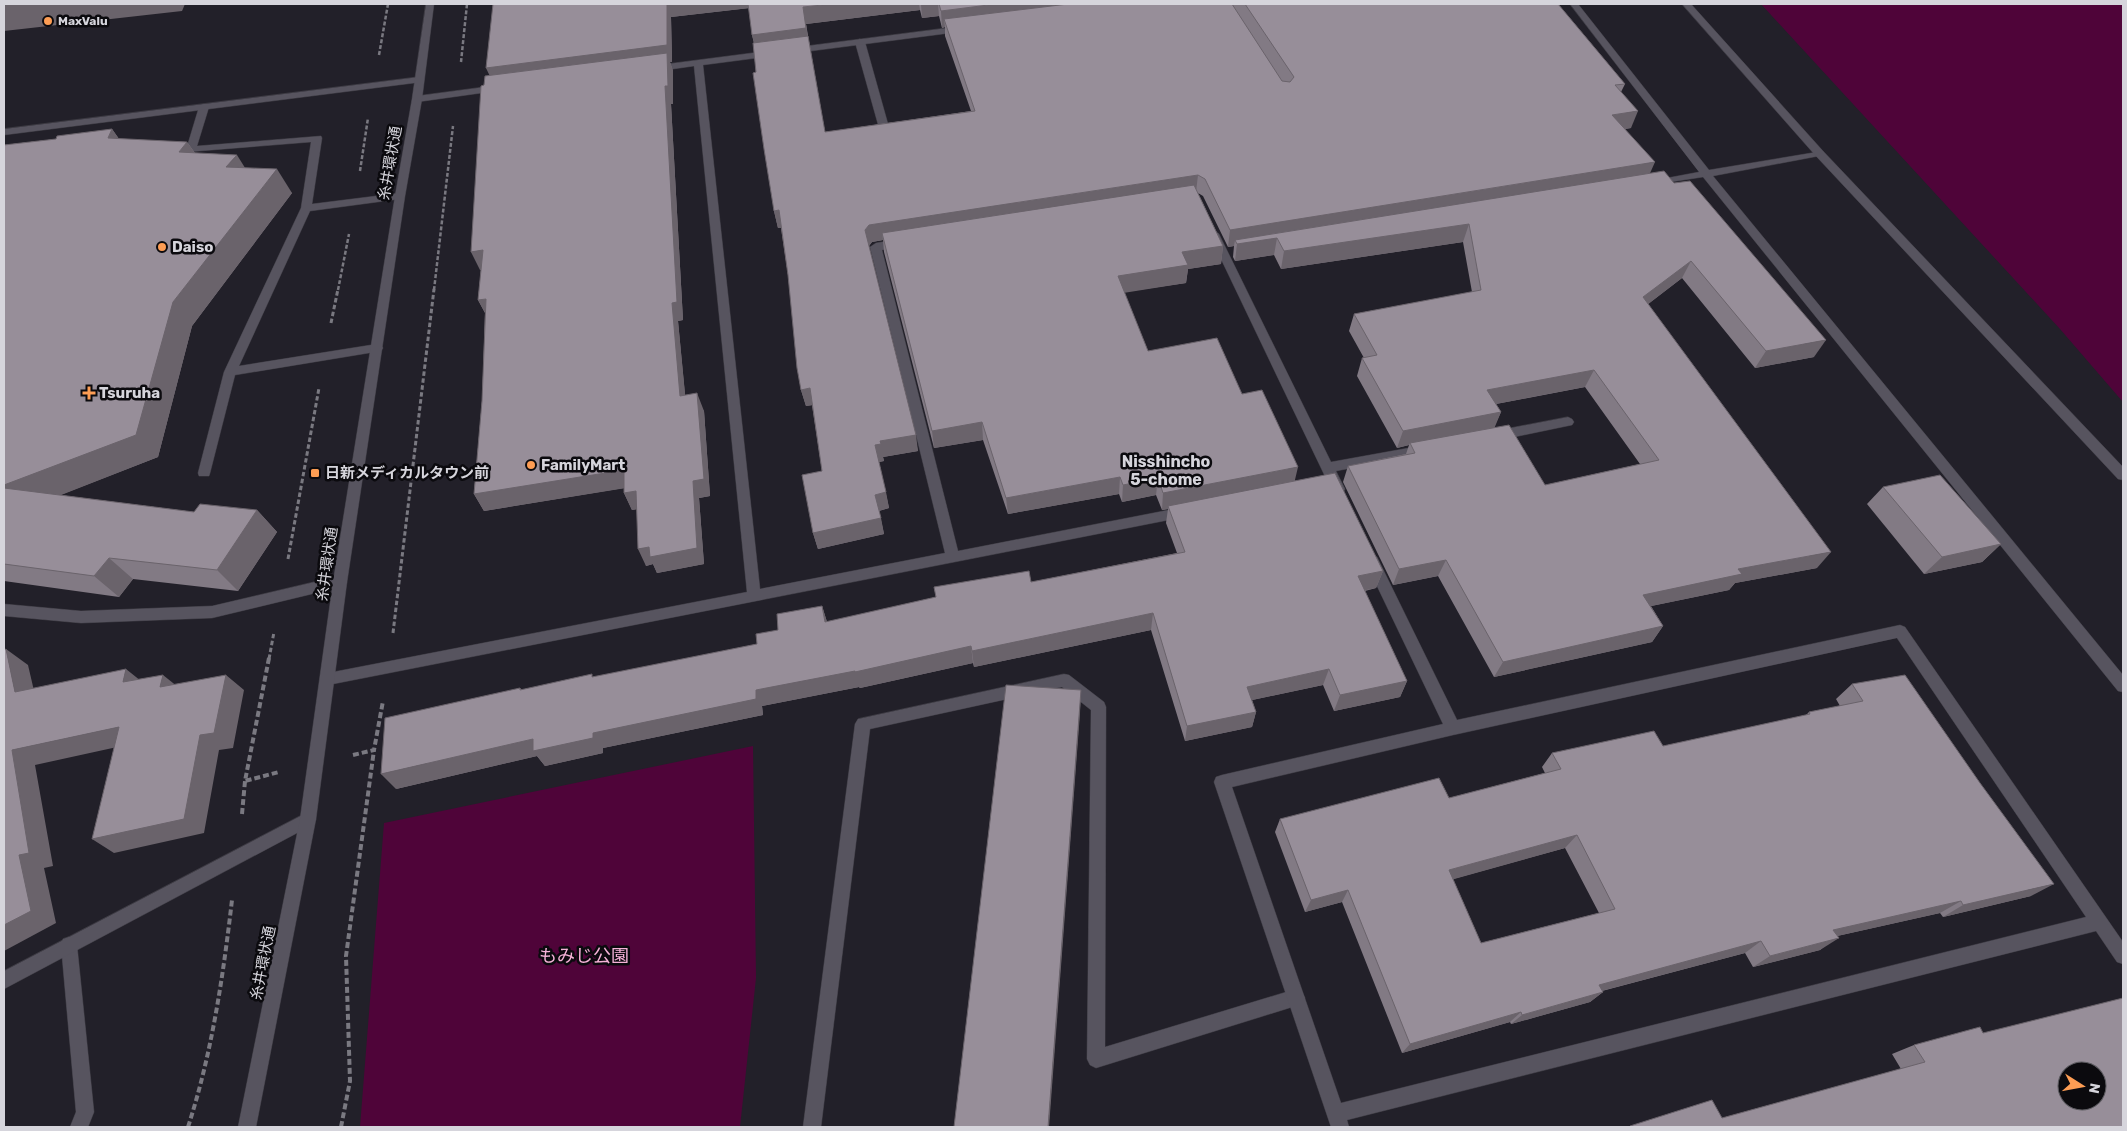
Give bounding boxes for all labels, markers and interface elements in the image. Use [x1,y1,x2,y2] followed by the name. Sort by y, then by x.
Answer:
[58,14,108,28] place label: MaxValu
[42,15,54,27] marker: MaxValu
[375,124,405,202] street label: 糸井環状通
[172,238,213,256] place label: Daiso
[156,241,168,253] marker: Daiso
[99,384,160,402] place label: Tsuruha
[83,387,95,399] marker: Tsuruha
[1122,452,1211,489] district label: Nisshincho 5-chome
[541,456,625,474] place label: FamilyMart
[525,459,537,471] marker: FamilyMart
[325,464,489,482] place label: 日新メディカルタウン前
[309,467,321,479] marker: 日新メディカルタウン前
[313,526,341,602] street label: 糸井環状通
[247,924,279,1002] street label: 糸井環状通
[539,945,629,967] park label: もみじ公園
[2057,1061,2107,1111] north arrow
[2085,1082,2104,1095] text: N

